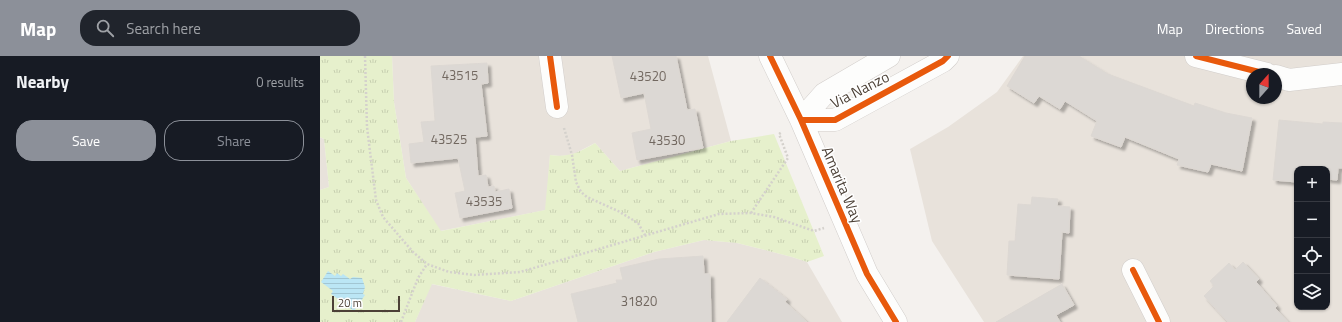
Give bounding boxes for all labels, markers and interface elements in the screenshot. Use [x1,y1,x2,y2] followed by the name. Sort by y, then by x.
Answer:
[80,10,360,46] search box
[20,14,56,43] text: Map
[94,17,116,39] icon: search
[126,17,201,40] text: Search here
[1157,18,1183,39] text: Map
[1205,18,1264,39] text: Directions
[1286,18,1322,39] text: Saved
[442,65,478,85] house number: 43515
[826,65,893,114] street label: Via Nanzo
[630,66,666,86] house number: 43520
[1246,68,1282,104] north arrow
[16,69,69,95] text: Nearby
[256,72,304,92] text: 0 results
[16,120,156,161] button: Save
[164,120,304,161] button: Share
[431,129,467,149] house number: 43525
[649,130,685,150] house number: 43530
[816,143,869,227] street label: Amarita Way
[1294,166,1330,310] map controls
[1294,166,1330,202] button: +
[466,191,502,211] house number: 43535
[1294,202,1330,238] button: −
[1294,238,1330,274] button: locate
[1294,274,1330,310] button: layers
[621,291,657,311] house number: 31820
[332,294,400,313] scale bar
[338,295,362,311] text: 20 m

